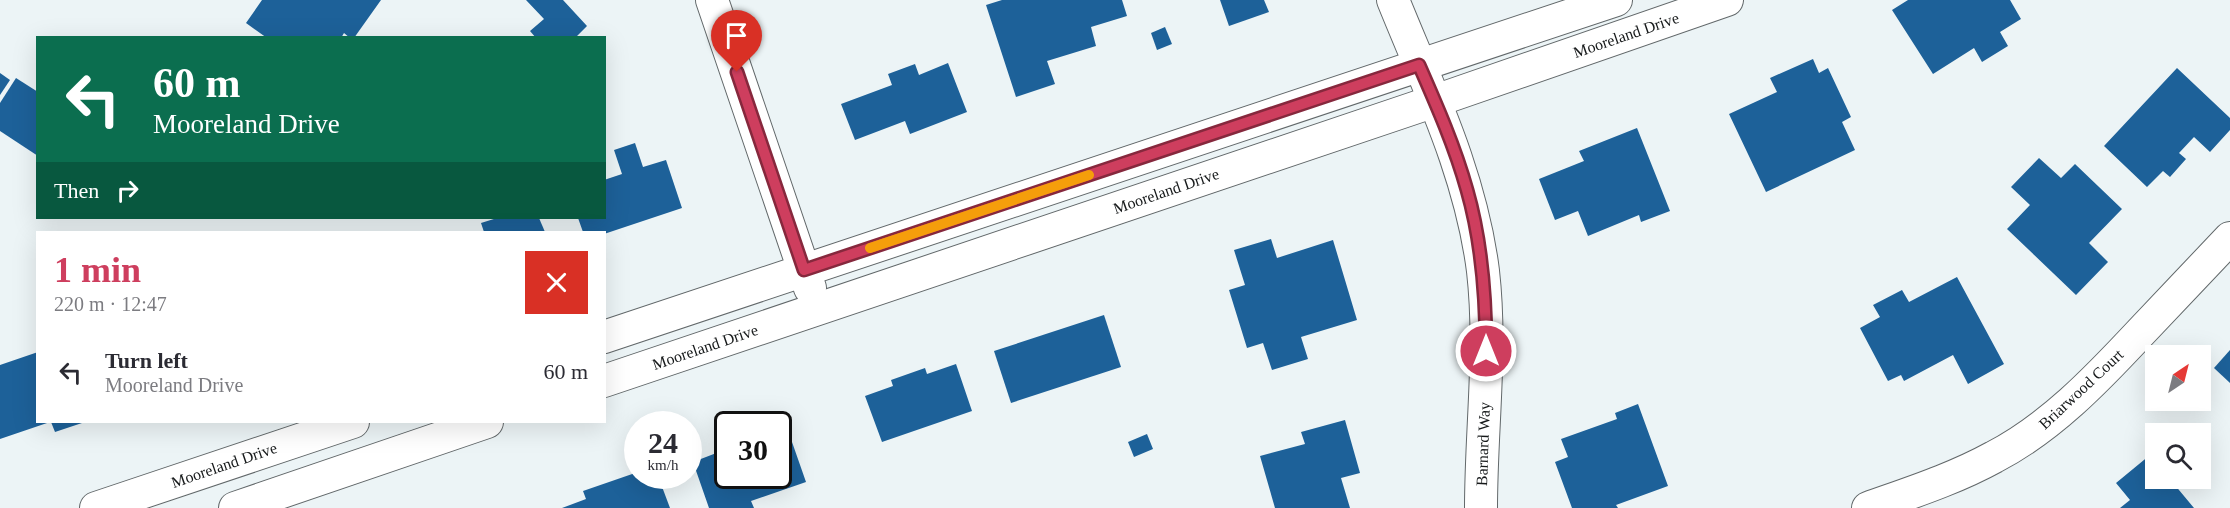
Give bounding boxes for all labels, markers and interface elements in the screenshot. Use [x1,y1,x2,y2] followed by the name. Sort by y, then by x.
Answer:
[1571,9,1681,61] street label: Mooreland Drive
[711,10,762,72] pin
[720,19,753,52] icon: arrive
[54,60,132,138] icon: left
[153,60,241,106] text: 60 m
[153,109,340,139] text: Mooreland Drive
[1111,165,1221,217] street label: Mooreland Drive
[111,174,144,207] icon: right
[54,178,99,203] text: Then
[54,250,141,290] text: 1 min
[525,251,588,314] button: close
[54,293,167,315] text: 220 m · 12:47
[1454,319,1518,383] position arrow
[650,321,760,373] street label: Mooreland Drive
[2035,345,2127,432] street label: Briarwood Court
[2145,345,2211,411] north arrow
[2145,345,2211,489] map controls
[105,348,188,373] text: Turn left
[54,356,87,389] icon: left
[543,359,588,384] text: 60 m
[105,374,243,396] text: Mooreland Drive
[1473,402,1494,486] street label: Barnard Way
[714,411,792,489] speed limit sign: 30
[2145,423,2211,489] button: search
[648,426,678,459] text: 24
[169,439,279,491] street label: Mooreland Drive
[648,457,678,473] text: km/h

